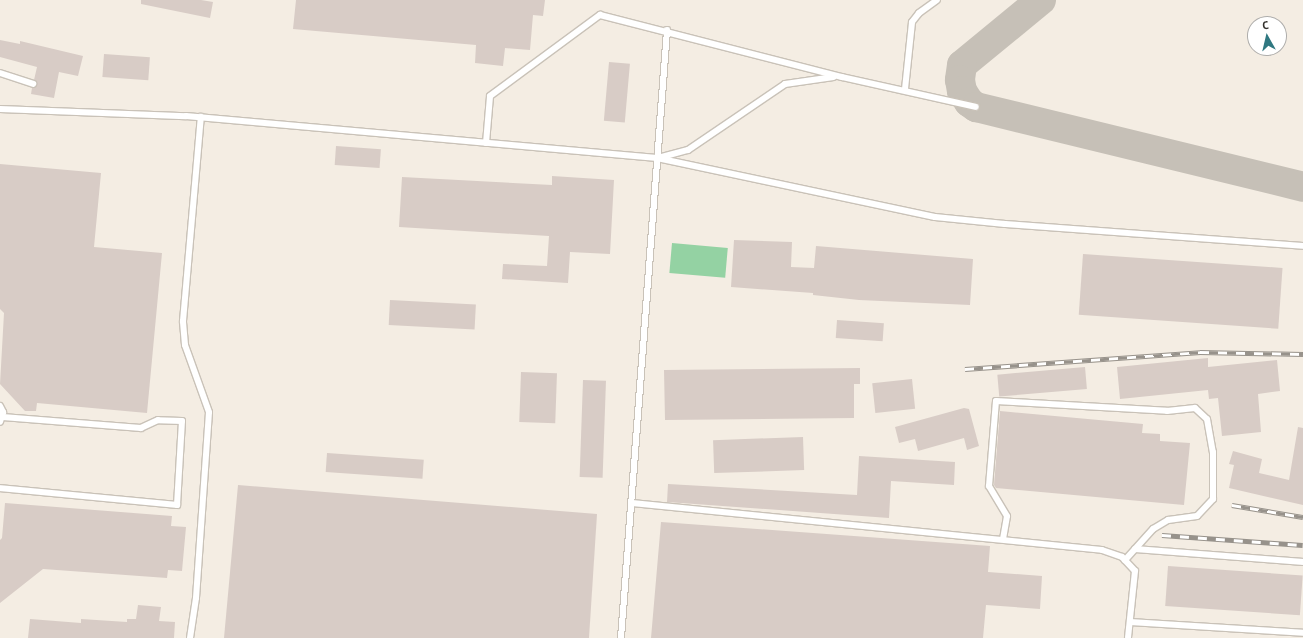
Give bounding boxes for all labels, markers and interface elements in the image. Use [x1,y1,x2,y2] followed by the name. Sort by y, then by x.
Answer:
[1247,16,1287,56] north arrow
[1261,18,1269,32] text: С

